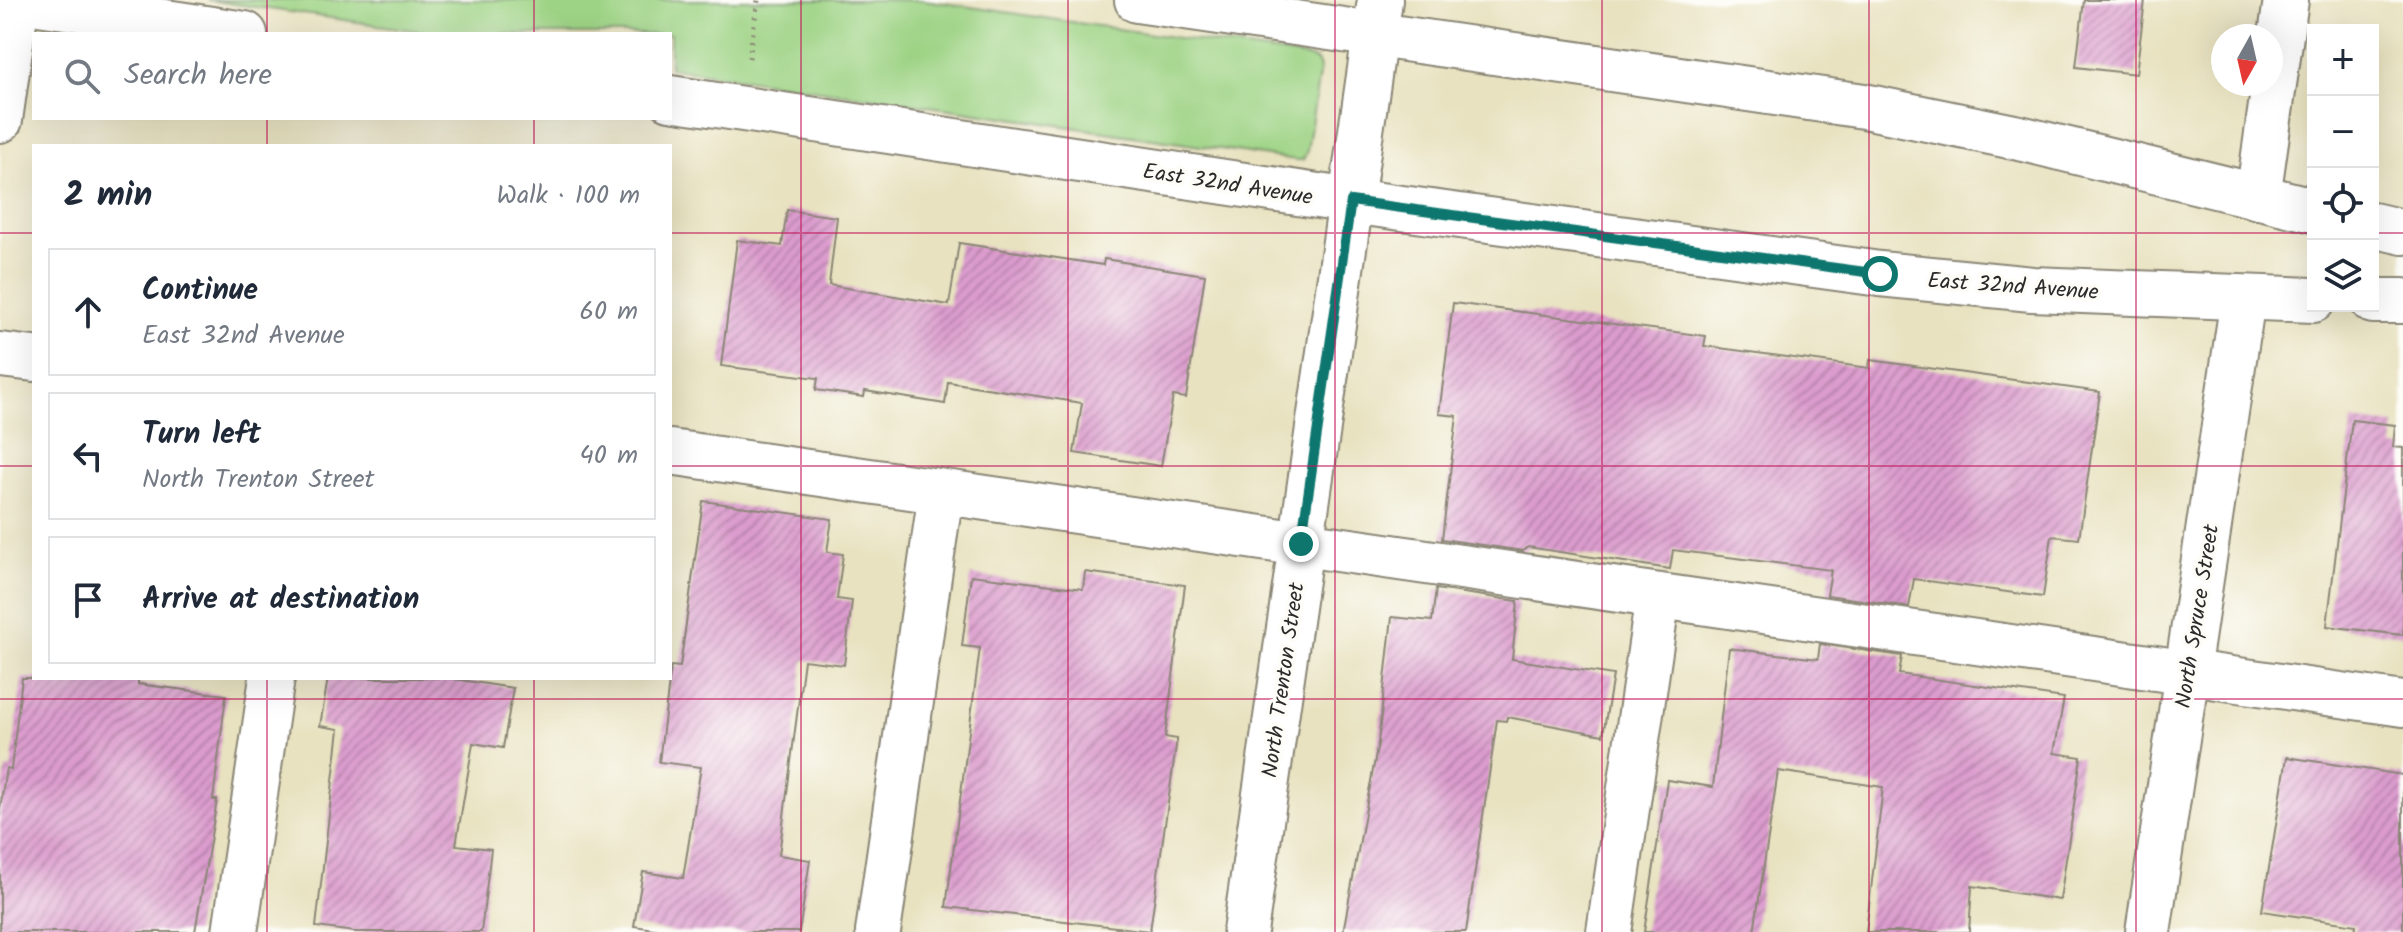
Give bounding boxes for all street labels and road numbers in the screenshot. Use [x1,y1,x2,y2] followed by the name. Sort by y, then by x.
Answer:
[1140,155,1315,216] street label: East 32nd Avenue
[1926,264,2100,311] street label: East 32nd Avenue
[2167,521,2230,711] street label: North Spruce Street
[1253,580,1316,780] street label: North Trenton Street

